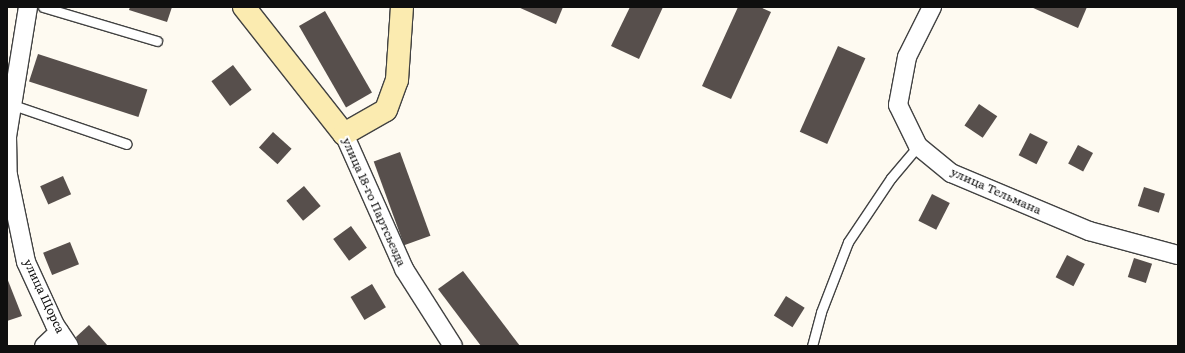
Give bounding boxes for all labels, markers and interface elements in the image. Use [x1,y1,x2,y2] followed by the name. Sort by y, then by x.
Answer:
[339,135,409,269] street label: улица 18-го Партсьезда
[948,165,1044,217] street label: улица Тельмана
[21,257,67,335] street label: улица Щорса

